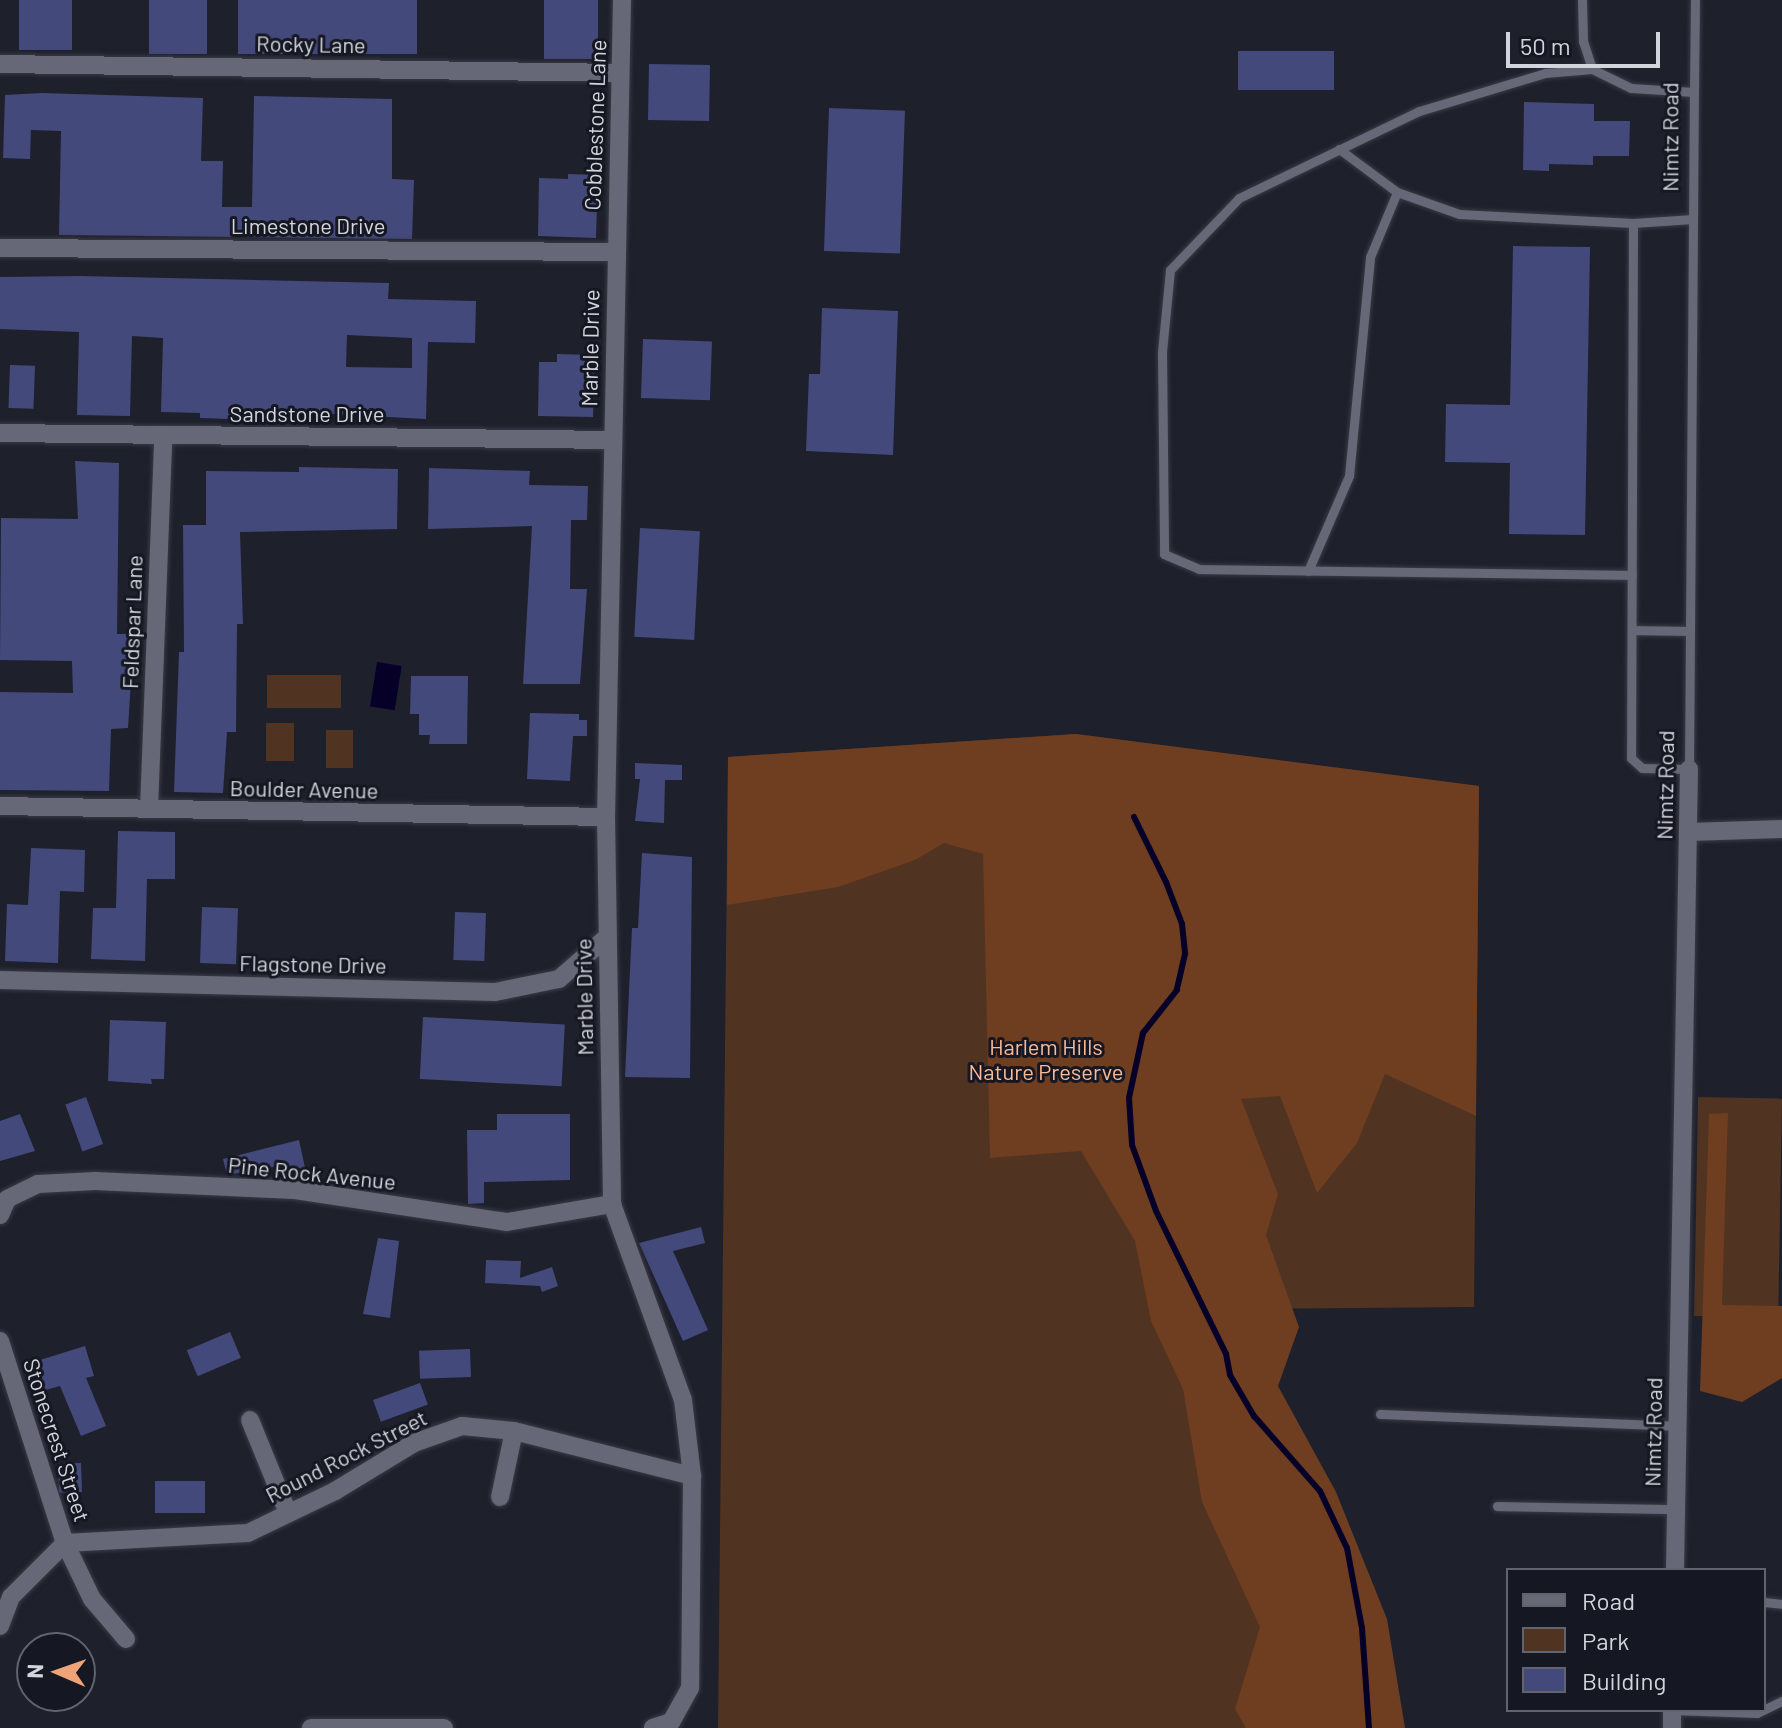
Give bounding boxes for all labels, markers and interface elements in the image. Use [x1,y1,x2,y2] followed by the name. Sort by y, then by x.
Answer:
[1510,16,1664,66] scale bar
[256,30,366,58] street label: Rocky Lane
[1520,31,1571,60] text: 50 m
[579,39,611,211] street label: Cobblestone Lane
[1657,82,1683,192] street label: Nimtz Road
[231,213,385,239] street label: Limestone Drive
[576,289,604,407] street label: Marble Drive
[230,401,384,427] street label: Sandstone Drive
[116,555,148,689] street label: Feldspar Lane
[1651,730,1679,840] street label: Nimtz Road
[229,775,379,803] street label: Boulder Avenue
[570,938,598,1056] street label: Marble Drive
[239,950,387,978] street label: Flagstone Drive
[968,1033,1124,1084] park label: Harlem Hills Nature Preserve
[227,1151,397,1195] street label: Pine Rock Avenue
[18,1355,96,1525] street label: Stonecrest Street
[1639,1377,1667,1487] street label: Nimtz Road
[261,1404,431,1508] street label: Round Rock Street
[1506,1568,1766,1712] legend
[1582,1586,1635,1615] text: Road
[1582,1626,1629,1655] text: Park
[16,1632,96,1712] north arrow
[21,1663,47,1679] text: N
[1582,1666,1666,1695] text: Building

